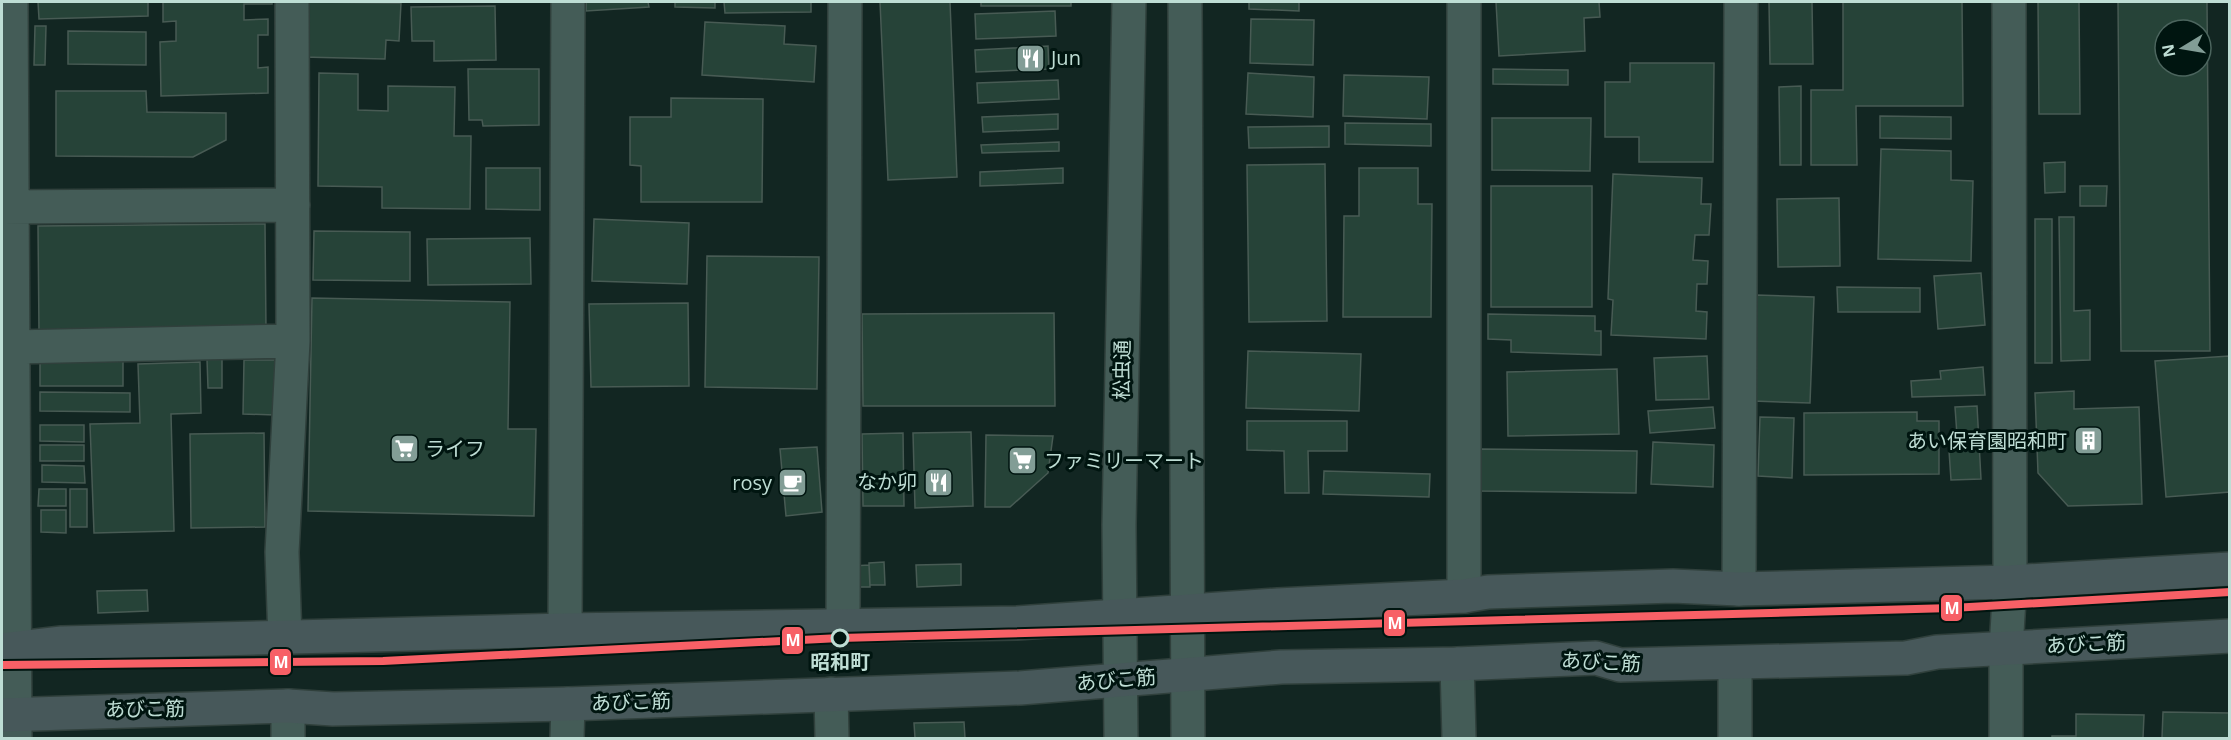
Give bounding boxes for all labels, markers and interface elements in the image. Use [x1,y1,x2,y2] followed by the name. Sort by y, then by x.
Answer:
[2153,18,2213,78] north arrow
[1014,42,1046,74] restaurant icon: Jun
[2156,42,2180,59] text: N
[1049,44,1081,71] place label: Jun
[1107,340,1136,400] street label: 松虫通
[2072,425,2104,457] building icon: あい保育園昭和町
[1907,427,2067,454] place label: あい保育園昭和町
[388,433,420,465] supermarket icon: ライフ
[425,435,485,462] place label: ライフ
[1007,445,1039,477] supermarket icon: ファミリーマート
[1044,447,1204,474] place label: ファミリーマート
[922,466,954,498] restaurant icon: なか卯
[777,467,809,499] cafe icon: rosy
[857,468,917,495] place label: なか卯
[732,469,773,496] place label: rosy
[1940,594,1963,622] line badge: M
[1944,597,1960,619] text: M
[1383,609,1406,637] line badge: M
[1387,612,1403,634] text: M
[781,626,804,655] line badge: M
[2045,628,2127,659] street label: あびこ筋
[785,629,801,651] text: M
[831,629,849,647] marker: 昭和町
[1560,646,1642,677] street label: あびこ筋
[269,648,292,676] line badge: M
[810,648,870,675] place label: 昭和町
[273,651,289,673] text: M
[1075,663,1157,696] street label: あびこ筋
[591,687,671,716] street label: あびこ筋
[105,694,185,723] street label: あびこ筋

